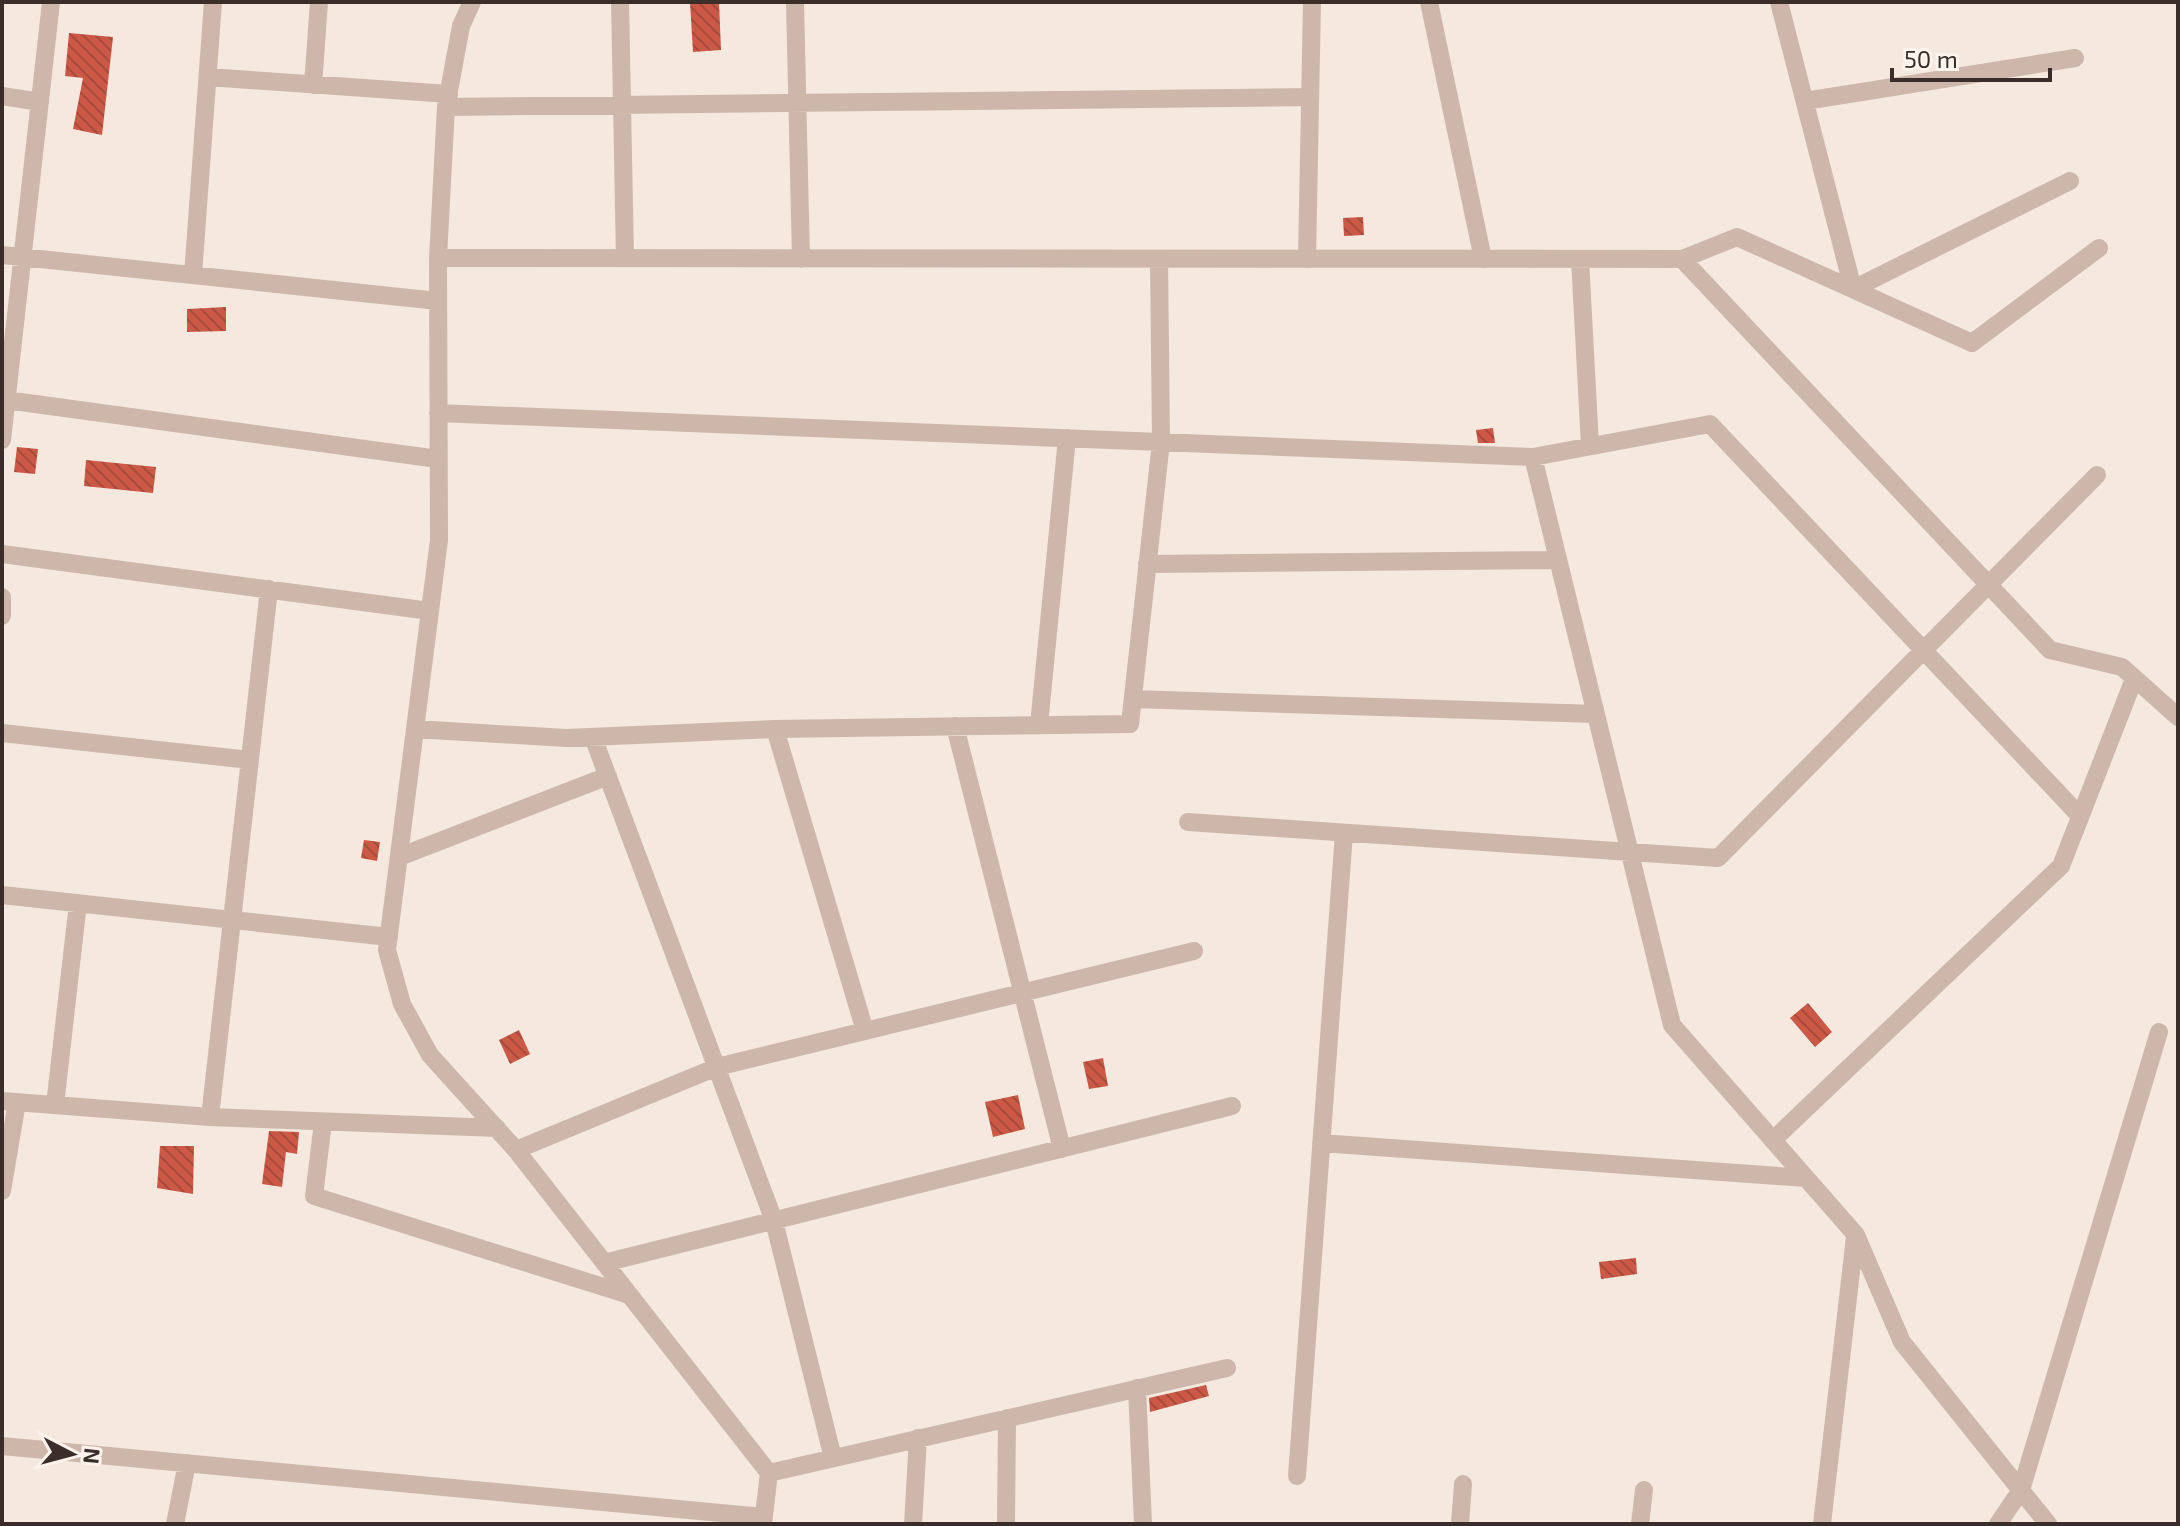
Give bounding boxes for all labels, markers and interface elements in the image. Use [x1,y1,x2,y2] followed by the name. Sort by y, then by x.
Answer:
[1892,32,2050,82] scale bar
[1904,44,1958,73] text: 50 m
[32,1414,112,1494] north arrow
[79,1447,107,1465] text: N

